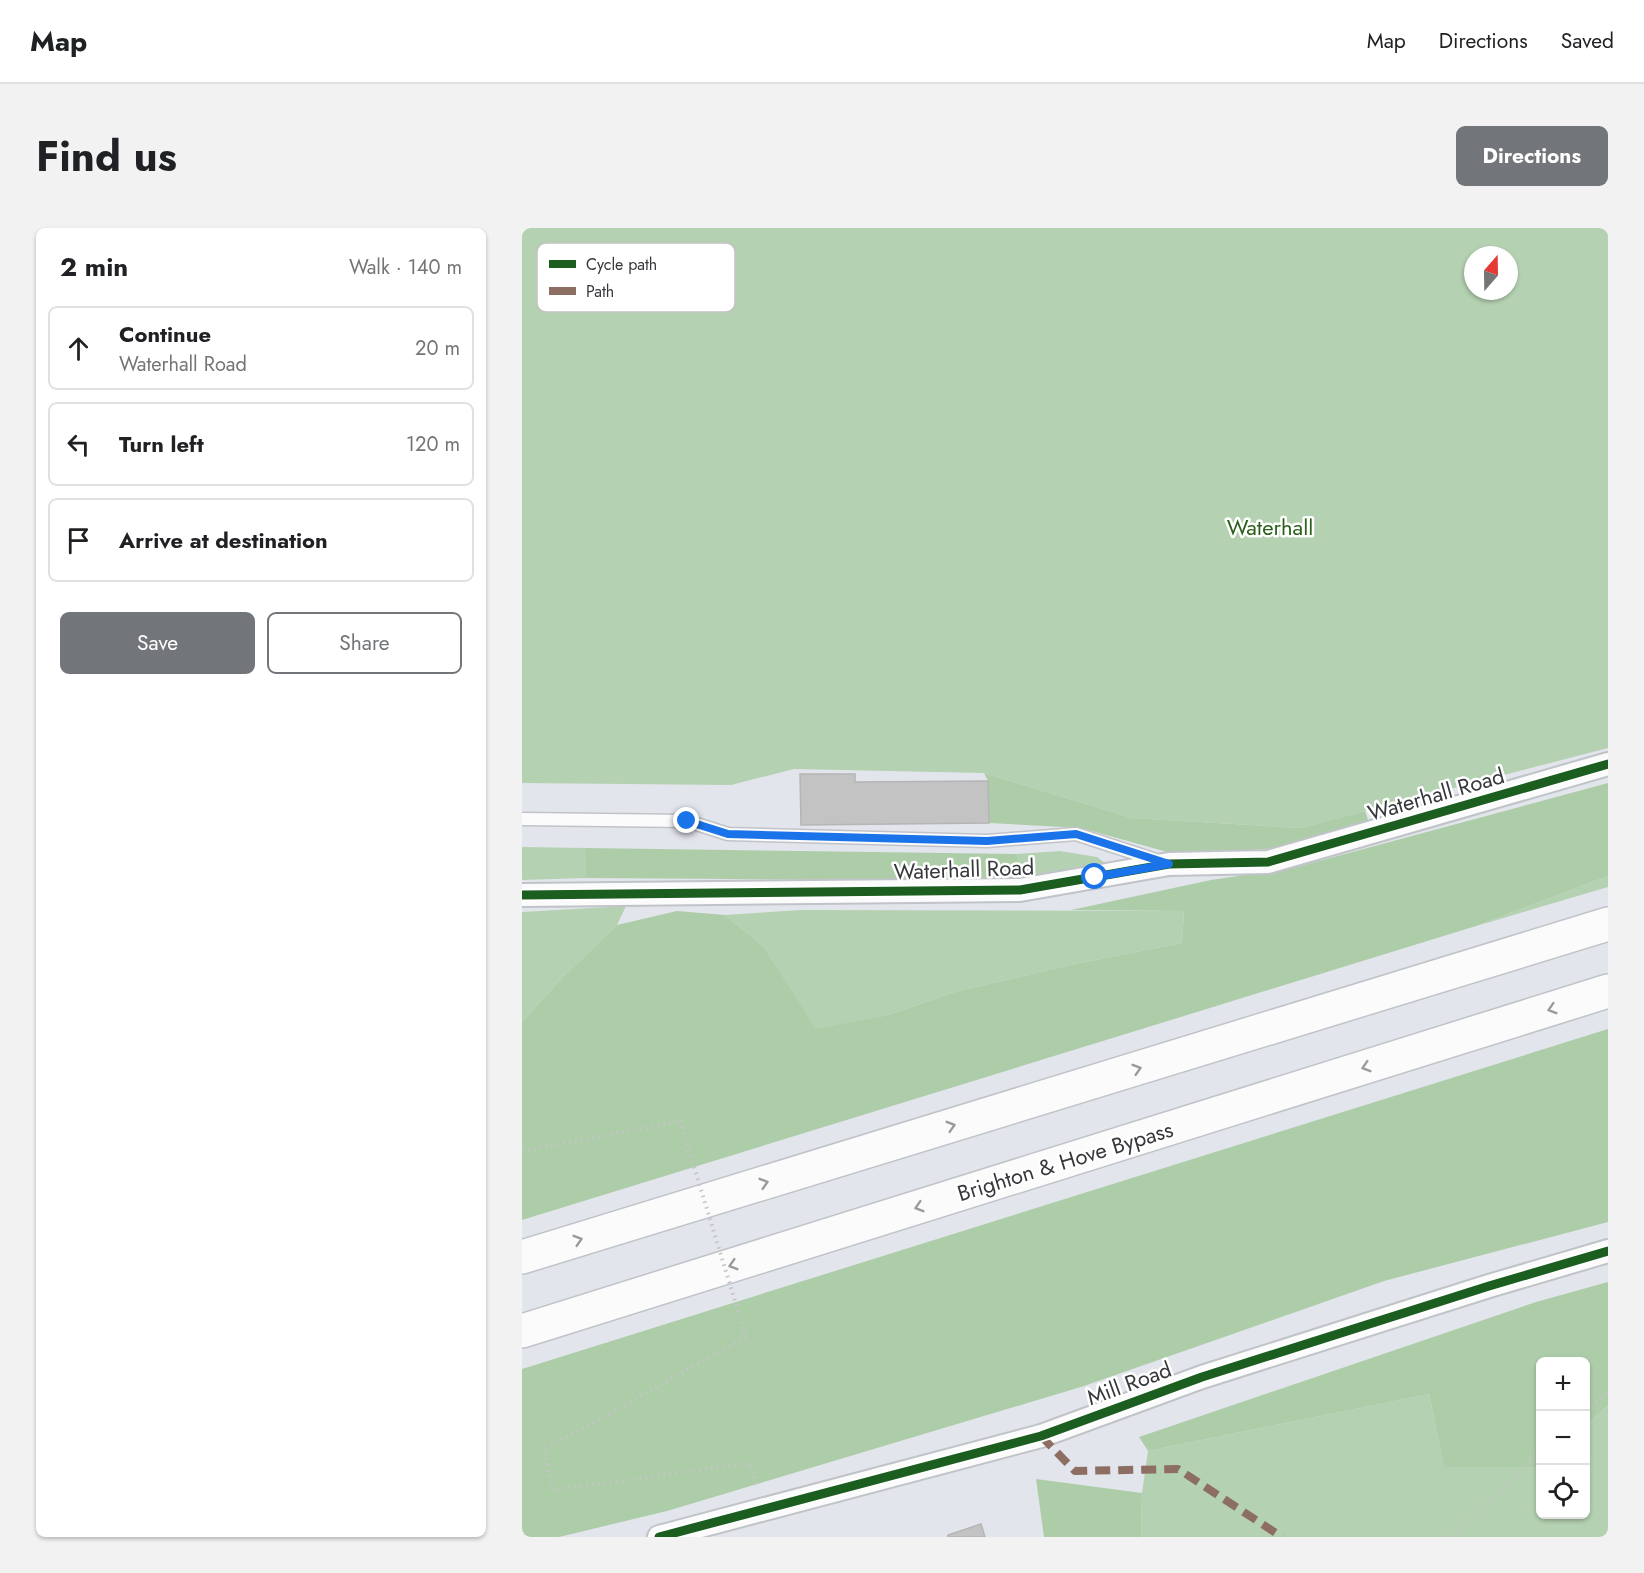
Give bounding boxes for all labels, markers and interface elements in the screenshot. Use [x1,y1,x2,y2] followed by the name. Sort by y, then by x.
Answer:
[30,21,87,62] text: Map
[1367,26,1406,56] text: Map
[1439,26,1528,56] text: Directions
[1561,26,1614,56] text: Saved
[36,126,177,187] text: Find us
[1456,126,1608,186] button: Directions
[537,243,735,312] legend
[1464,246,1518,300] north arrow
[60,248,128,286] text: 2 min
[349,253,462,282] text: Walk · 140 m
[586,253,657,276] text: Cycle path
[586,280,614,303] text: Path
[119,318,211,350] text: Continue
[62,332,95,365] icon: ahead
[415,334,460,363] text: 20 m
[119,350,247,379] text: Waterhall Road
[62,428,95,461] icon: left
[119,428,204,460] text: Turn left
[406,430,460,459] text: 120 m
[1227,511,1313,543] park label: Waterhall
[62,524,95,557] icon: arrive
[119,524,328,556] text: Arrive at destination
[60,612,255,674] button: Save
[267,612,462,674] button: Share
[1364,759,1508,829] street label: Waterhall Road
[673,807,699,833] route end
[893,851,1035,887] street label: Waterhall Road
[1081,863,1107,889] route start
[1547,1002,1558,1014] one-way arrow
[1361,1060,1372,1072] one-way arrow
[1131,1064,1142,1076] one-way arrow
[953,1113,1177,1209] street label: Brighton & Hove Bypass
[945,1121,956,1133] one-way arrow
[758,1178,769,1190] one-way arrow
[914,1200,925,1212] one-way arrow
[572,1235,583,1247] one-way arrow
[728,1258,739,1270] one-way arrow
[1082,1353,1176,1413] street label: Mill Road
[1536,1357,1590,1519] map controls
[1536,1357,1590,1411] button: +
[1536,1411,1590,1465] button: −
[1536,1465,1590,1519] button: locate

